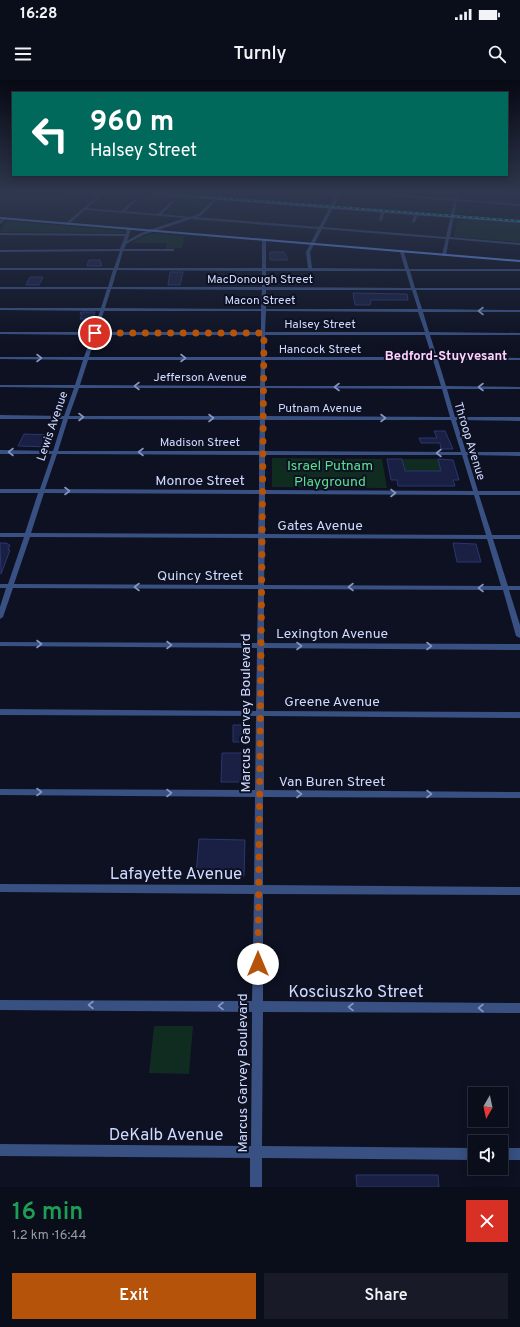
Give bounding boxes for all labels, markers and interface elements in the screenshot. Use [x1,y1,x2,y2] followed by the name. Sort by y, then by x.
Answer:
[20,5,57,24] text: 16:28
[12,43,34,65] icon: menu
[234,43,286,66] text: Turnly
[486,43,508,65] icon: search
[90,105,174,141] text: 960 m
[24,108,76,160] icon: left
[90,140,197,163] text: Halsey Street
[207,272,313,288] street label: MacDonough Street
[224,293,296,309] street label: Macon Street
[478,307,484,315] one-way arrow
[78,316,112,350] pin
[284,317,356,333] street label: Halsey Street
[84,322,106,344] icon: arrive
[279,342,361,358] street label: Hancock Street
[385,349,507,365] district label: Bedford-Stuyvesant
[36,354,42,362] one-way arrow
[180,354,186,362] one-way arrow
[153,370,247,386] street label: Jefferson Avenue
[134,382,140,390] one-way arrow
[334,383,340,391] one-way arrow
[478,383,484,392] one-way arrow
[34,389,72,463] street label: Lewis Avenue
[450,400,489,482] street label: Throop Avenue
[278,401,362,417] street label: Putnam Avenue
[78,413,84,421] one-way arrow
[208,414,214,422] one-way arrow
[380,414,386,422] one-way arrow
[160,435,240,451] street label: Madison Street
[8,448,14,456] one-way arrow
[138,448,144,456] one-way arrow
[436,449,442,457] one-way arrow
[287,458,373,491] park label: Israel Putnam Playground
[155,473,245,490] street label: Monroe Street
[64,487,70,495] one-way arrow
[390,489,396,497] one-way arrow
[277,518,363,535] street label: Gates Avenue
[157,568,243,585] street label: Quincy Street
[134,582,140,591] one-way arrow
[348,583,354,592] one-way arrow
[478,584,484,592] one-way arrow
[276,626,388,643] street label: Lexington Avenue
[238,633,255,793] street label: Marcus Garvey Boulevard
[36,640,42,648] one-way arrow
[166,641,172,649] one-way arrow
[296,642,302,650] one-way arrow
[426,642,432,650] one-way arrow
[284,694,380,711] street label: Greene Avenue
[279,774,385,791] street label: Van Buren Street
[36,788,42,796] one-way arrow
[166,789,172,797] one-way arrow
[296,790,302,798] one-way arrow
[426,790,432,799] one-way arrow
[110,864,242,886] street label: Lafayette Avenue
[237,943,279,985] position arrow
[288,982,424,1004] street label: Kosciuszko Street
[235,993,252,1153] street label: Marcus Garvey Boulevard
[88,1001,94,1009] one-way arrow
[218,1002,224,1010] one-way arrow
[348,1003,354,1011] one-way arrow
[478,1004,484,1012] one-way arrow
[468,1087,508,1127] north arrow
[468,1087,508,1175] map controls
[109,1125,223,1147] street label: DeKalb Avenue
[468,1135,508,1175] button: sound
[12,1198,83,1228] text: 16 min
[466,1200,508,1242] button: close
[12,1228,87,1244] text: 1.2 km · 16:44
[12,1273,256,1319] button: Exit
[264,1273,508,1319] button: Share

